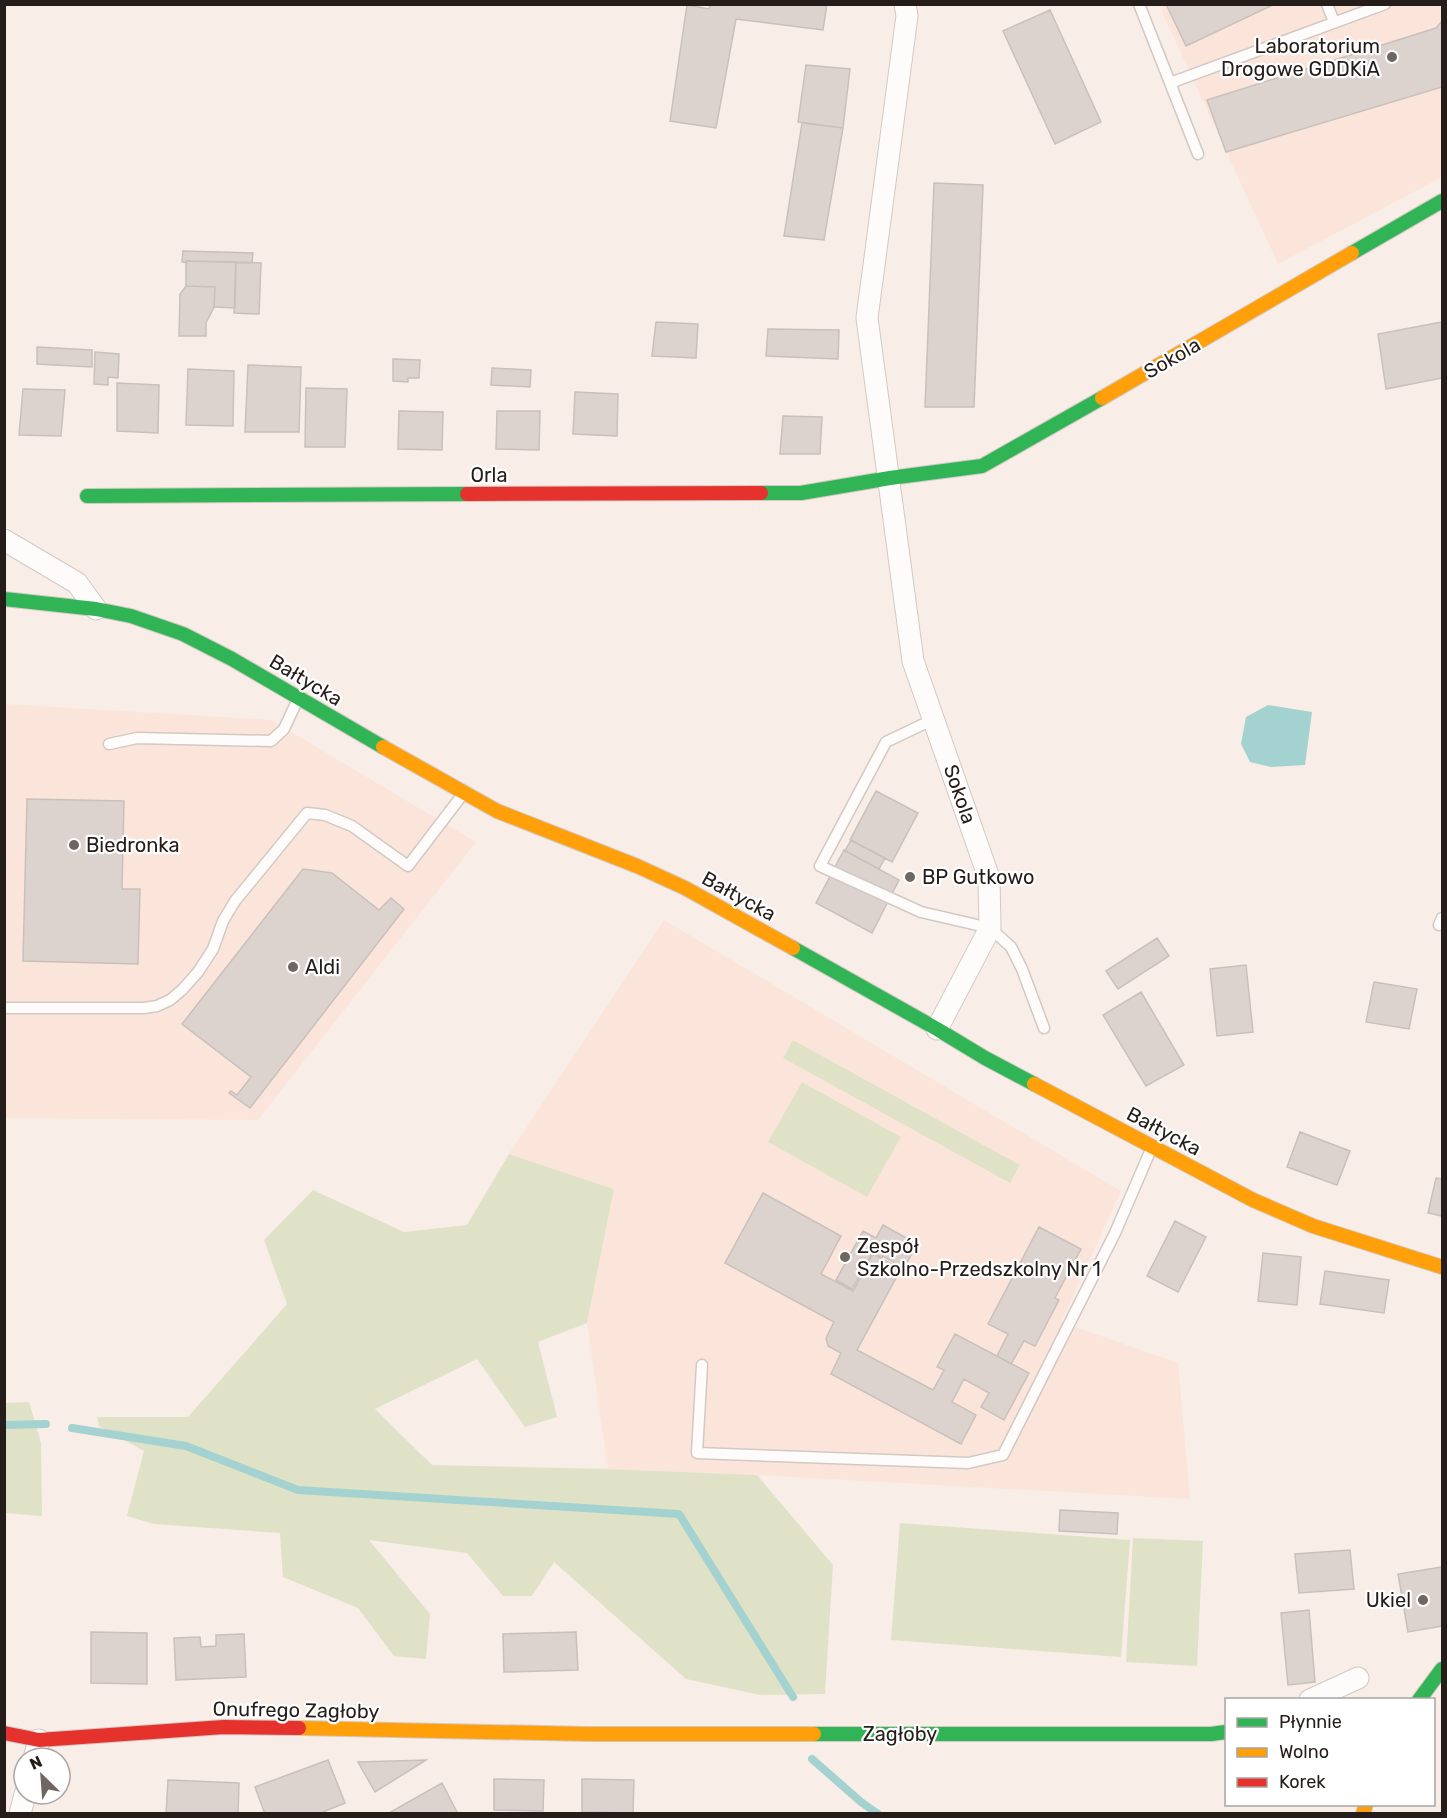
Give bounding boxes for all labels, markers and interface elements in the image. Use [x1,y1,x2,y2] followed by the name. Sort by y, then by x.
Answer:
[1221,34,1380,81] place label: Laboratorium Drogowe GDDKiA
[1385,50,1399,64] marker: Laboratorium Drogowe GDDKiA
[1140,332,1204,384] street label: Sokola
[470,463,508,487] street label: Orla
[265,649,347,711] street label: Bałtycka
[939,761,981,827] street label: Sokola
[86,833,179,857] place label: Biedronka
[67,838,81,852] marker: Biedronka
[922,865,1034,889] place label: BP Gutkowo
[698,866,780,926] street label: Bałtycka
[903,870,917,884] marker: BP Gutkowo
[305,955,340,979] place label: Aldi
[286,960,300,974] marker: Aldi
[1123,1101,1205,1161] street label: Bałtycka
[857,1234,1101,1281] place label: Zespół Szkolno-Przedszkolny Nr 1
[838,1250,852,1264] marker: Zespół Szkolno-Przedszkolny Nr 1
[1366,1588,1411,1612] place label: Ukiel
[1416,1593,1430,1607] marker: Ukiel
[212,1697,380,1723] street label: Onufrego Zagłoby
[1225,1698,1435,1806] legend
[1279,1711,1342,1733] text: Płynnie
[863,1722,937,1746] street label: Zagłoby
[1279,1741,1329,1763] text: Wolno
[12,1746,72,1806] north arrow
[27,1752,45,1774] text: N
[1279,1771,1326,1793] text: Korek

